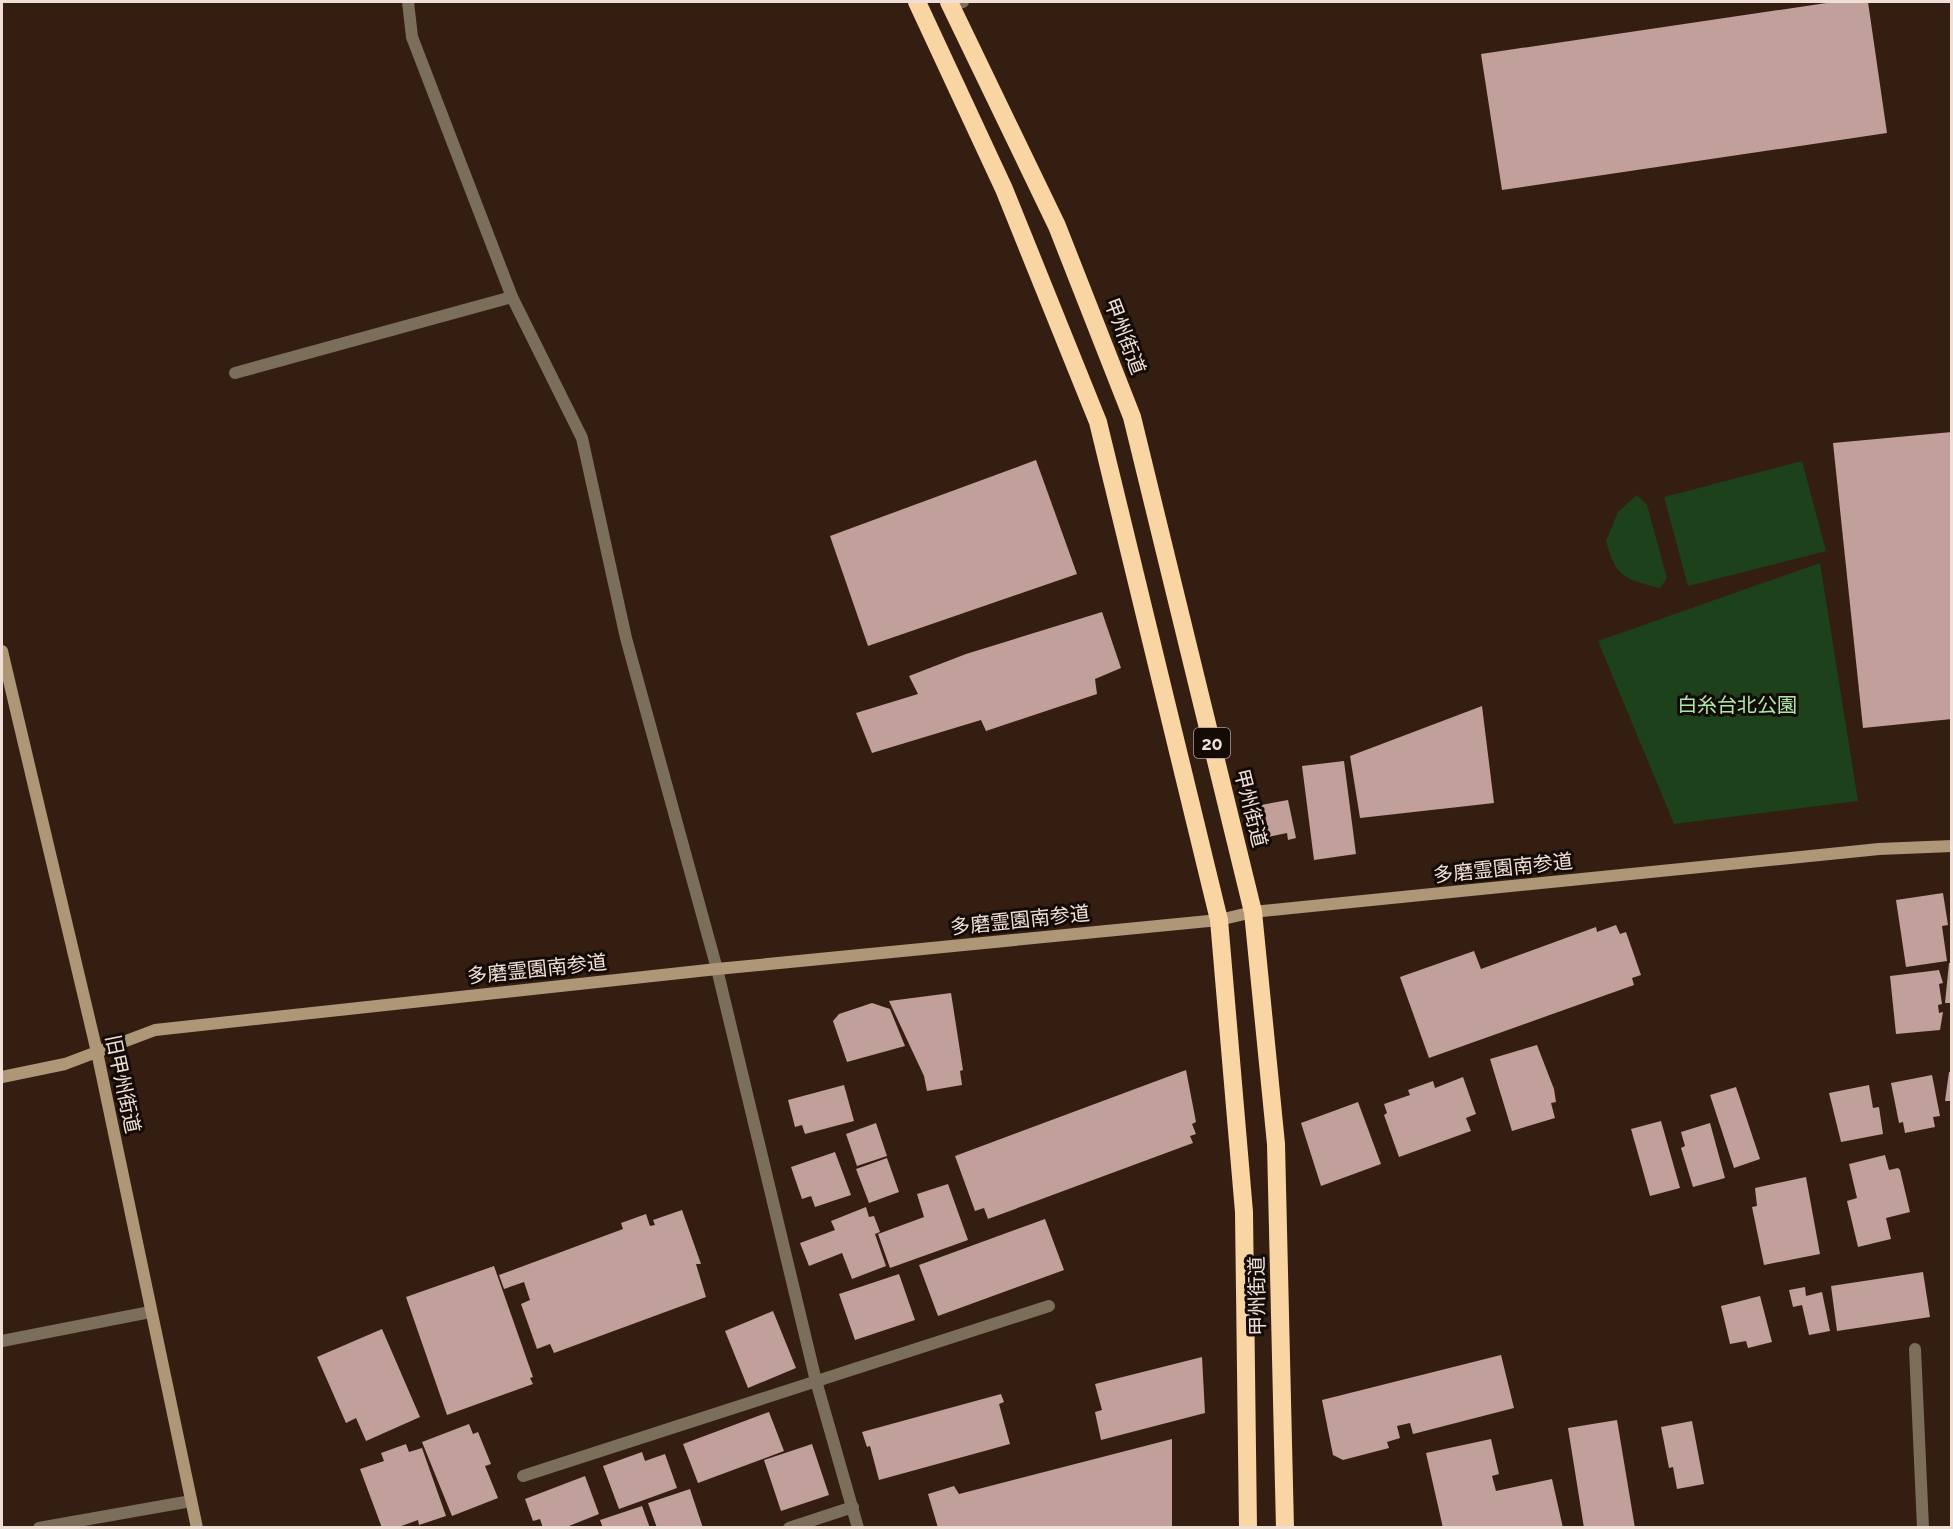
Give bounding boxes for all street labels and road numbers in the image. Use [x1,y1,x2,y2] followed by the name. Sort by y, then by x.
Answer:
[1099,294,1151,378] street label: 甲州街道
[1194,728,1230,758] road number: 20
[1230,766,1272,850] street label: 甲州街道
[1432,849,1574,887] street label: 多磨霊園南参道
[949,901,1091,939] street label: 多磨霊園南参道
[466,950,608,988] street label: 多磨霊園南参道
[101,1033,145,1135] street label: 旧甲州街道
[1244,1256,1270,1336] street label: 甲州街道

